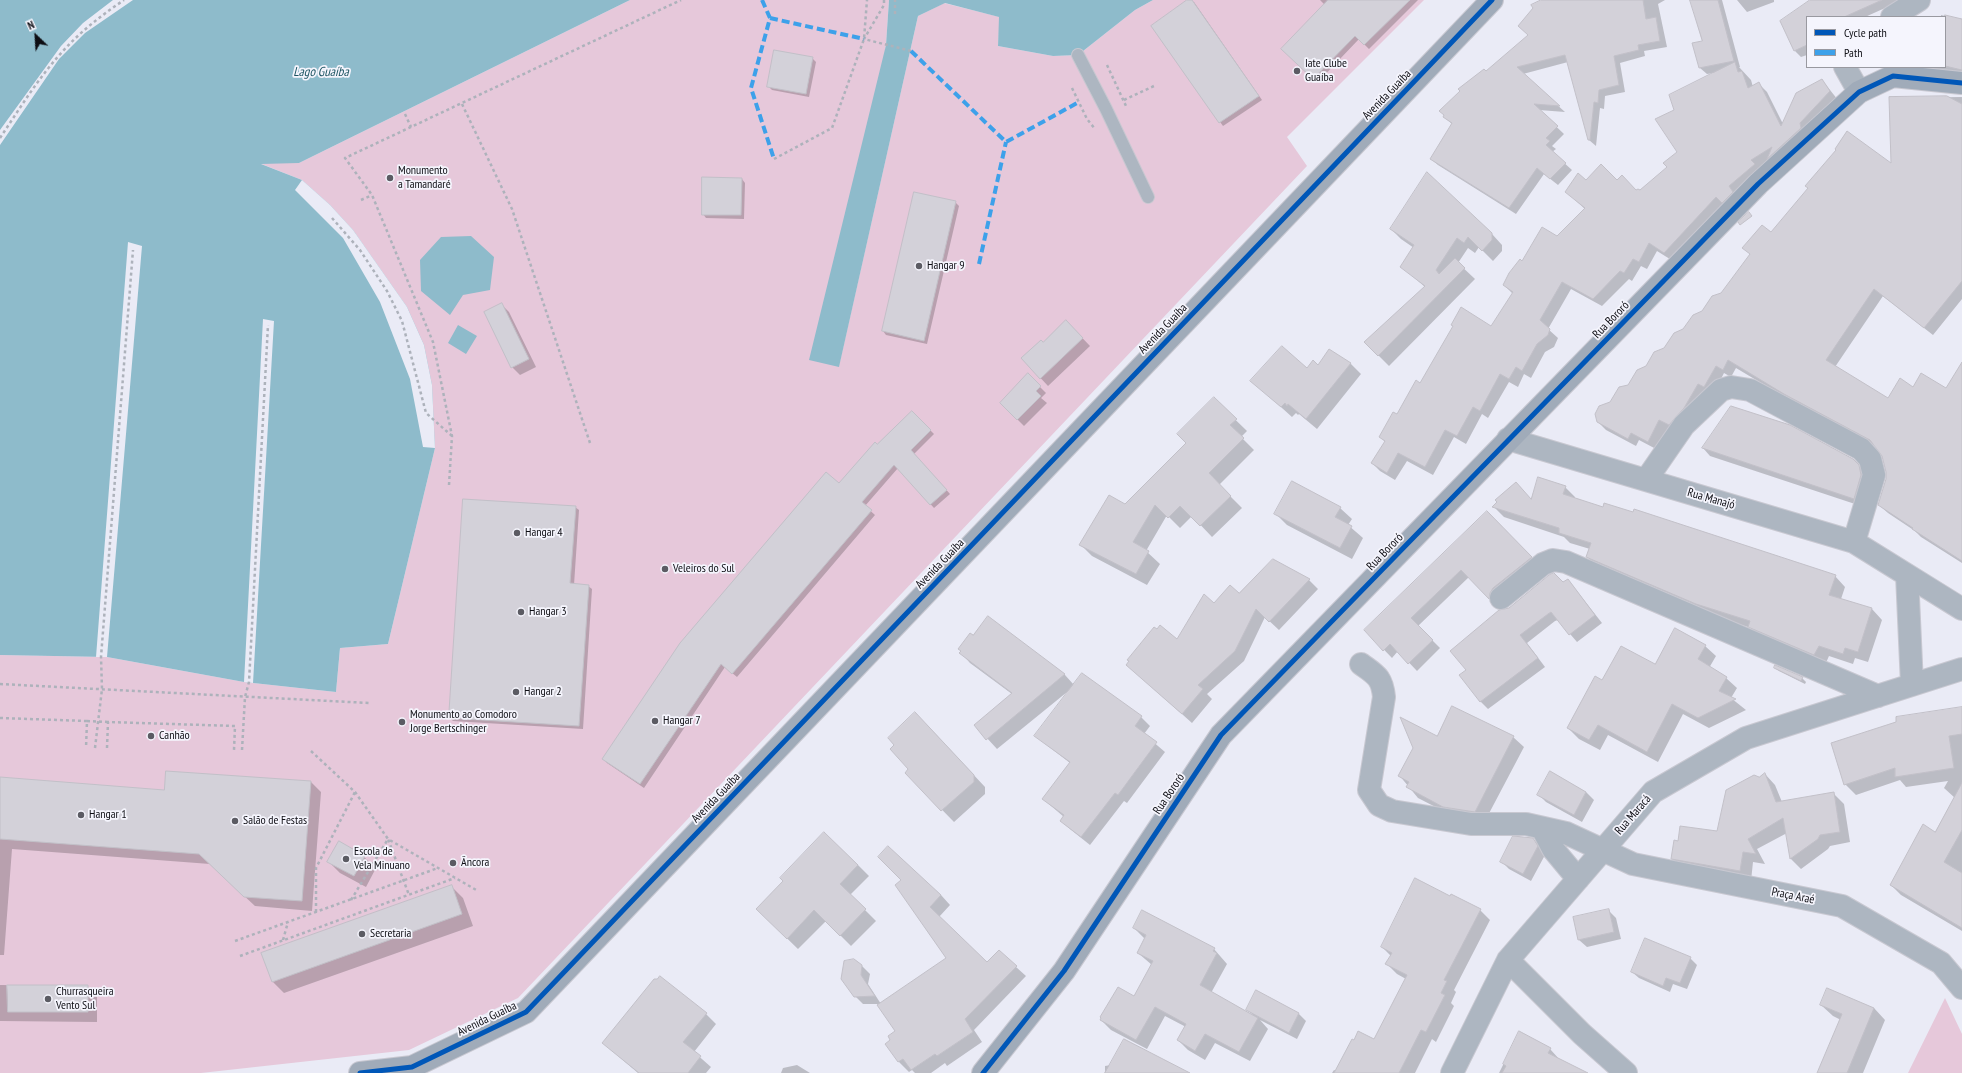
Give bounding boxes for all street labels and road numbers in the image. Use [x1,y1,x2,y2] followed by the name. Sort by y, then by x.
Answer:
[1360,67,1414,123] street label: Avenida Guaíba
[1590,298,1632,342] street label: Rua Bororó
[1136,301,1190,357] street label: Avenida Guaíba
[1686,485,1736,513] street label: Rua Manajó
[1364,530,1406,574] street label: Rua Bororó
[913,536,967,592] street label: Avenida Guaíba
[689,770,743,826] street label: Avenida Guaíba
[1150,771,1188,817] street label: Rua Bororó
[1612,792,1654,838] street label: Rua Maracá
[1770,885,1816,907] street label: Praça Araé
[455,999,519,1039] street label: Avenida Guaíba

